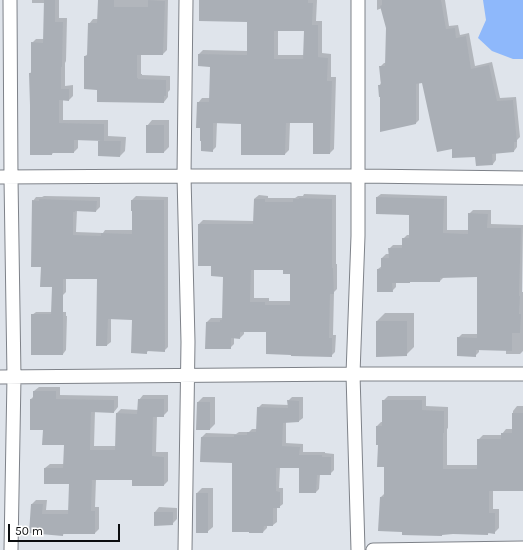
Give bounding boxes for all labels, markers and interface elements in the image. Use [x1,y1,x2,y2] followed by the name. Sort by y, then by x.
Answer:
[10,516,122,542] scale bar
[15,524,43,538] text: 50 m

